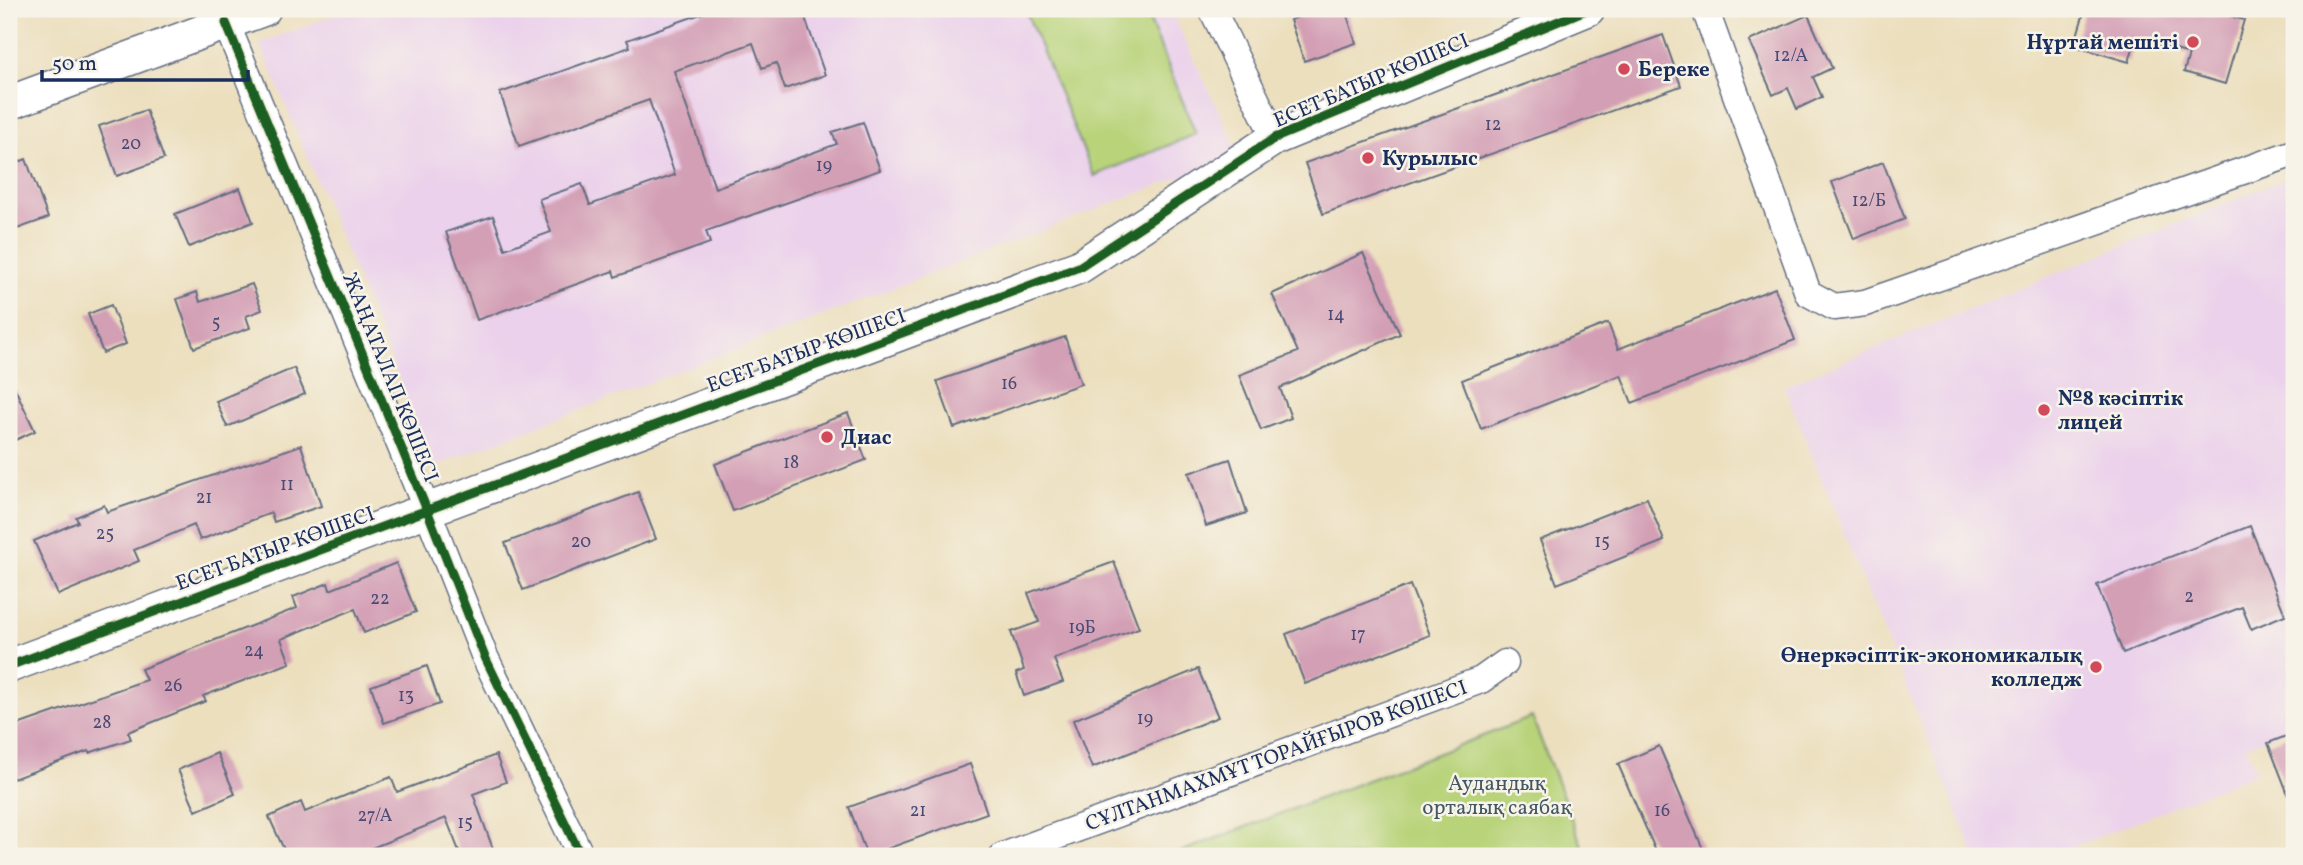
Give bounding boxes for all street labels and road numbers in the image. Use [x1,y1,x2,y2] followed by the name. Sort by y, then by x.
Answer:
[1269,27,1474,136] street label: ЕСЕТ БАТЫР КӨШЕСІ
[334,268,445,487] street label: ЖАҢАТАЛАП КӨШЕСІ
[703,302,910,401] street label: ЕСЕТ БАТЫР КӨШЕСІ
[172,500,379,599] street label: ЕСЕТ БАТЫР КӨШЕСІ
[1082,674,1471,839] street label: СҰЛТАНМАХМҰТ ТОРАЙҒЫРОВ КӨШЕСІ

